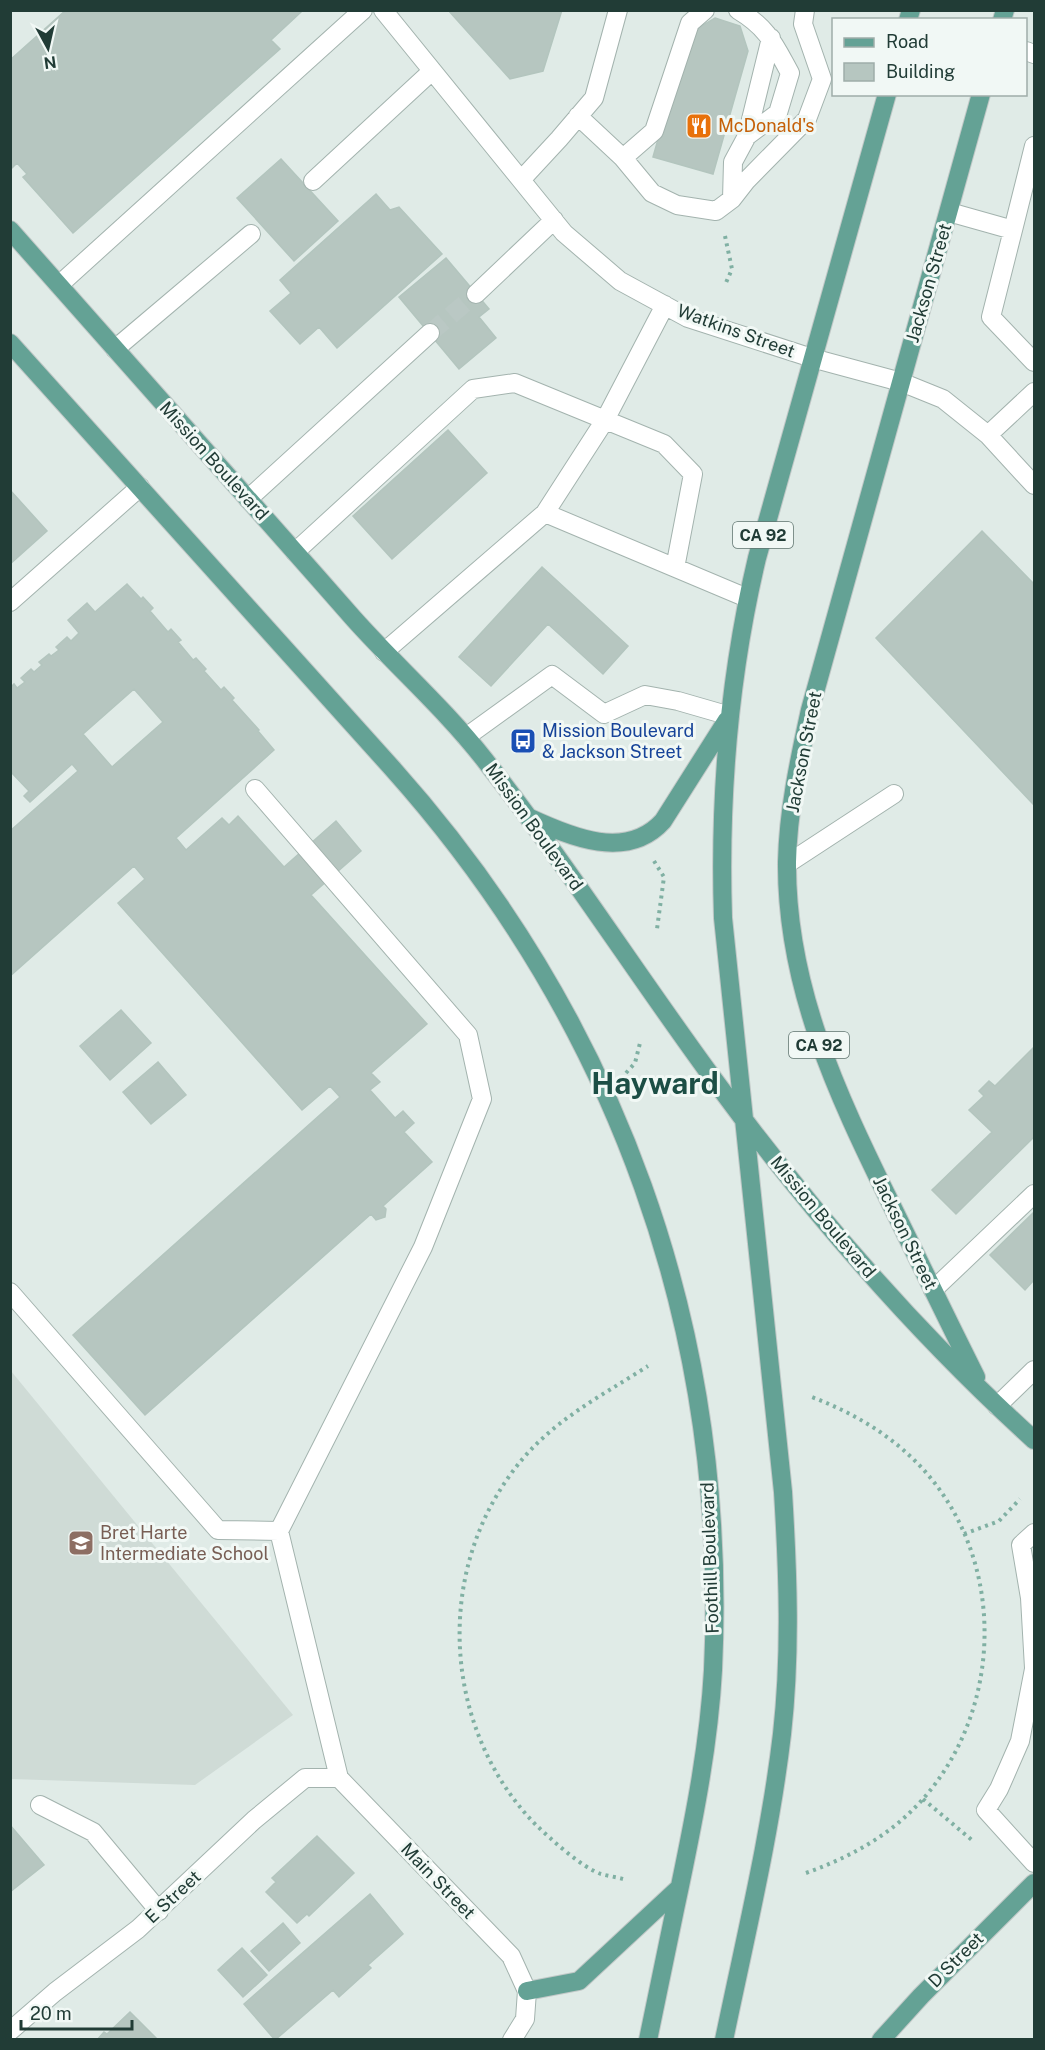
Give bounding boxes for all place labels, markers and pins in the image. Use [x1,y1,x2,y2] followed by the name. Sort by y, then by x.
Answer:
[684,111,714,141] restaurant icon: McDonald's
[718,115,814,136] place label: McDonald's
[542,720,694,762] place label: Mission Boulevard & Jackson Street
[508,726,538,756] bus stop icon: Mission Boulevard & Jackson Street
[100,1522,269,1564] place label: Bret Harte Intermediate School
[66,1528,96,1558] school or university icon: Bret Harte Intermediate School

